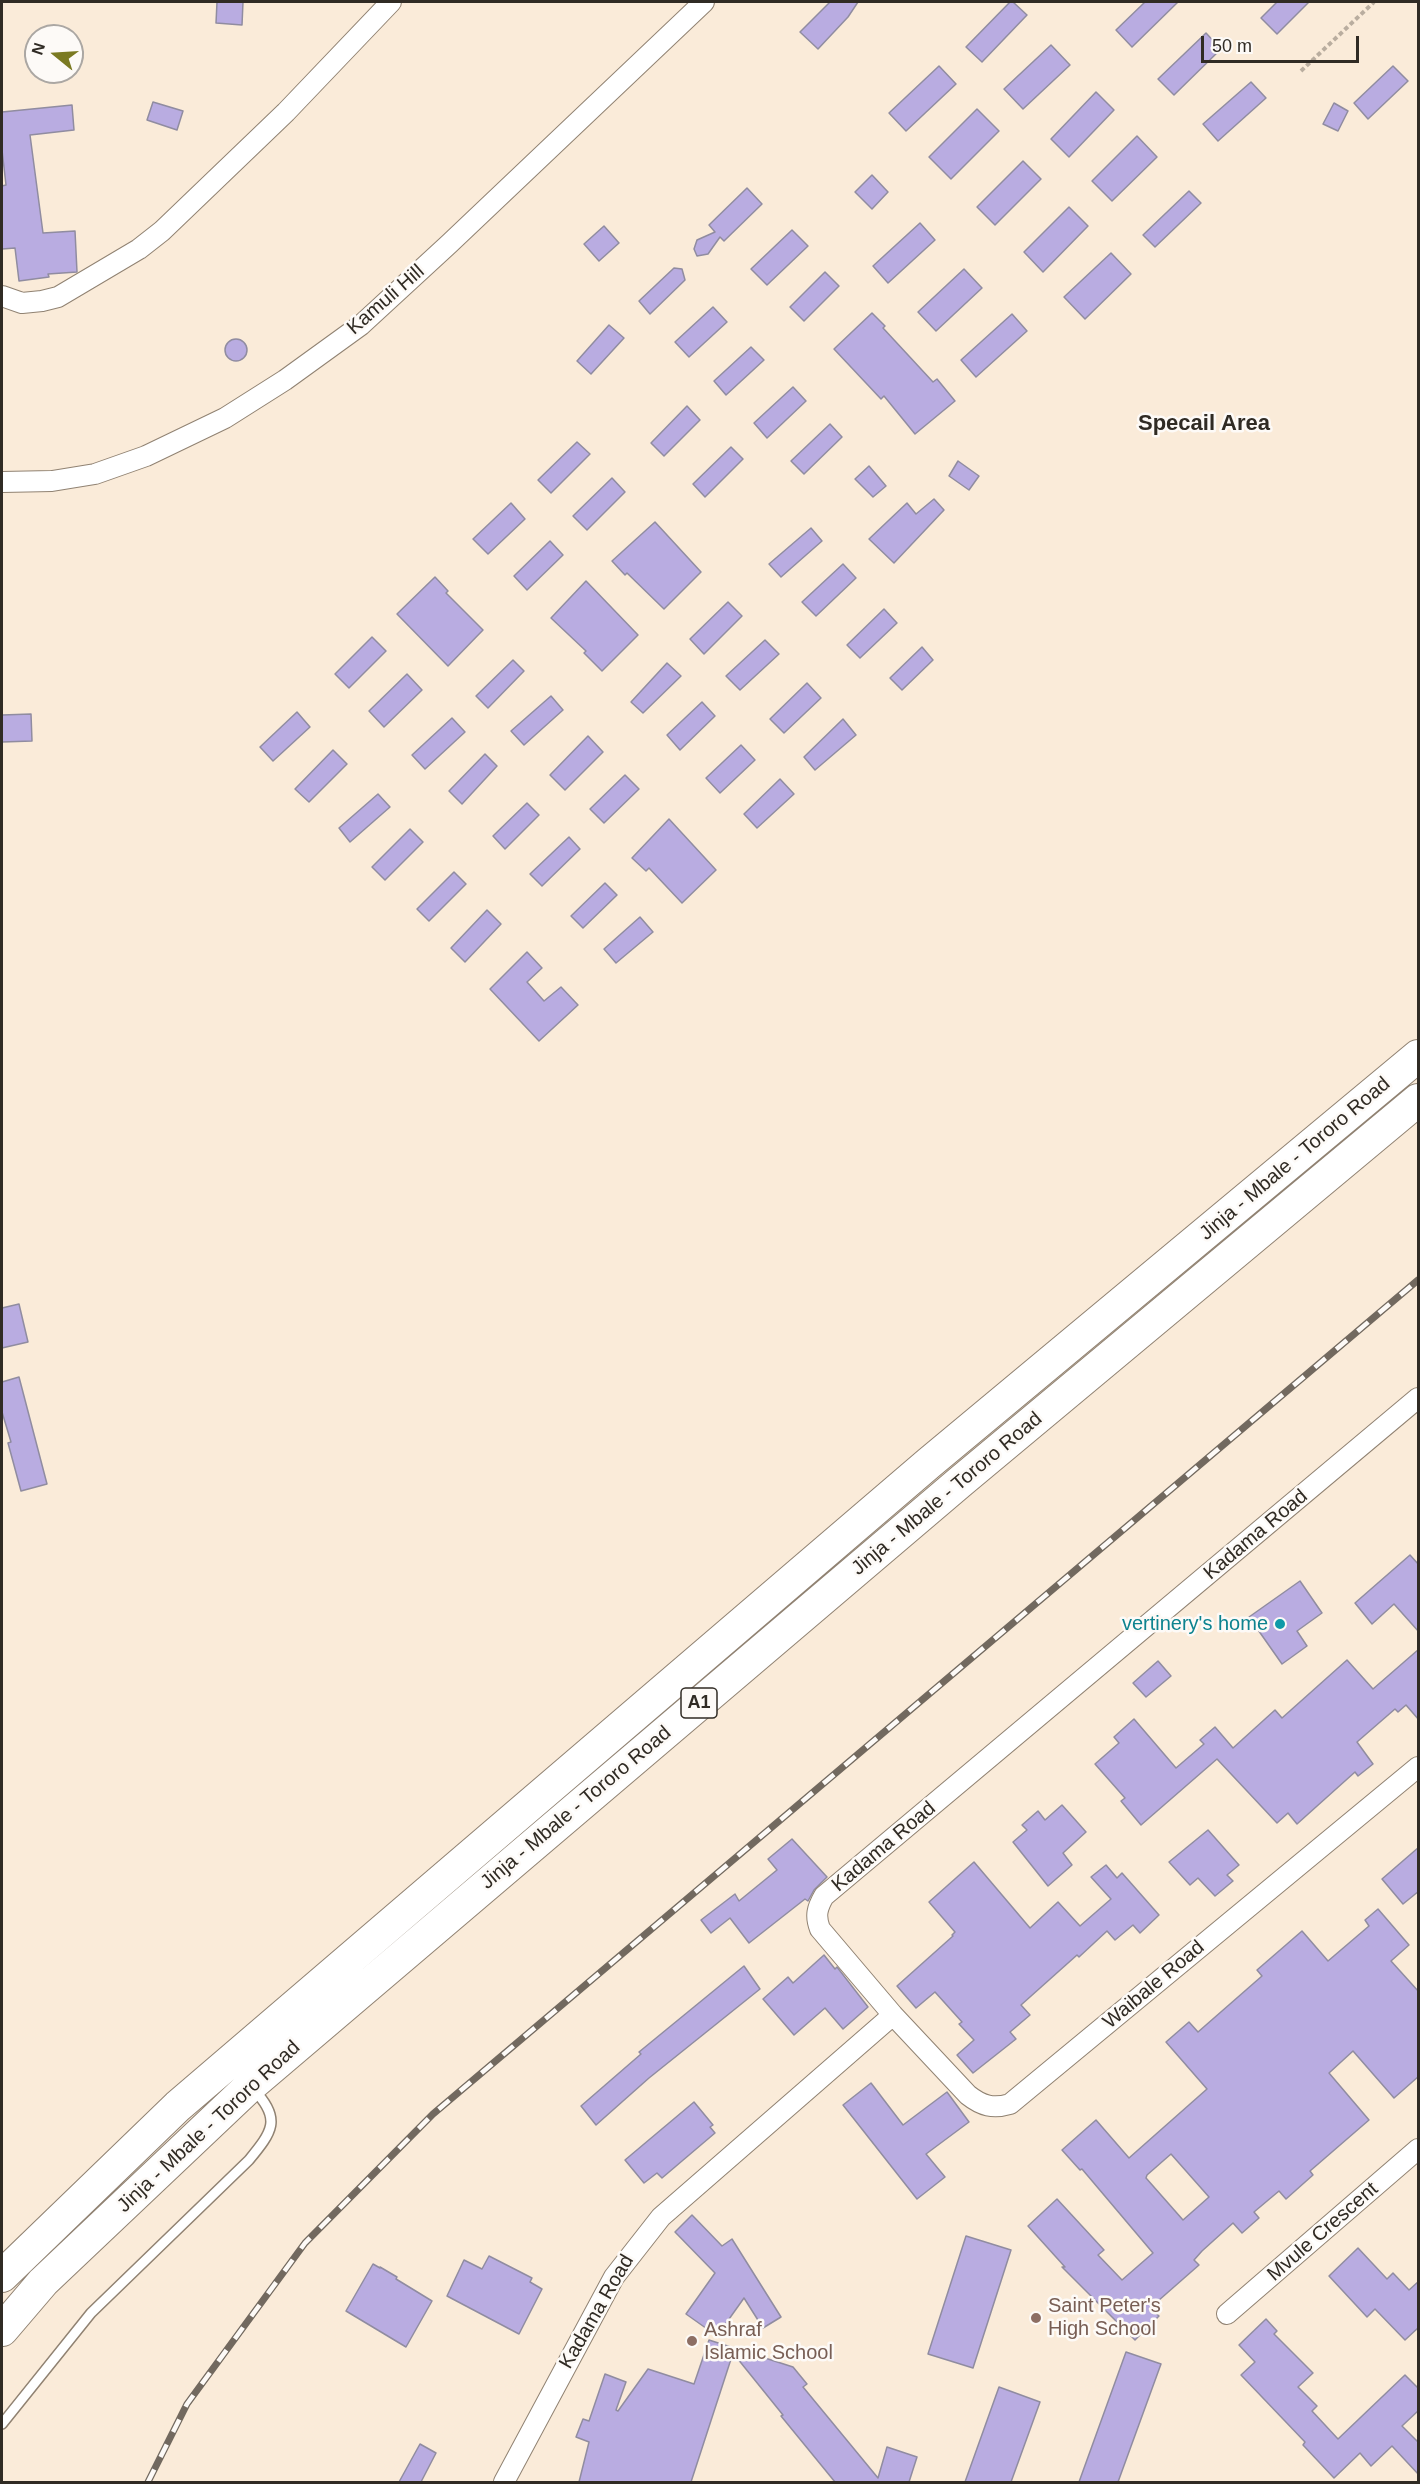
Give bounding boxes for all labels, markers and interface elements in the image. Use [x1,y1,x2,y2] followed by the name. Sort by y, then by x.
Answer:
[24,24,84,84] north arrow
[1204,24,1362,62] scale bar
[1212,36,1252,56] text: 50 m
[28,41,48,57] text: N
[342,260,430,340] street label: Kamuli Hill
[1138,411,1270,437] district label: Specail Area
[1195,1072,1395,1246] street label: Jinja - Mbale - Tororo Road
[847,1407,1047,1581] street label: Jinja - Mbale - Tororo Road
[1199,1485,1313,1585] street label: Kadama Road
[1122,1612,1268,1636] place label: vertinery's home
[1273,1617,1287,1631] marker: vertinery's home
[681,1688,717,1718] road number: A1
[476,1721,676,1895] street label: Jinja - Mbale - Tororo Road
[827,1797,941,1897] street label: Kadama Road
[1098,1936,1210,2034] street label: Waibale Road
[113,2036,305,2218] street label: Jinja - Mbale - Tororo Road
[1263,2177,1383,2287] street label: Mvule Crescent
[555,2251,639,2373] street label: Kadama Road
[1048,2294,1161,2341] place label: Saint Peter's High School
[1029,2311,1043,2325] marker: Saint Peter's High School
[704,2318,833,2365] place label: Ashraf Islamic School
[685,2334,699,2348] marker: Ashraf Islamic School

